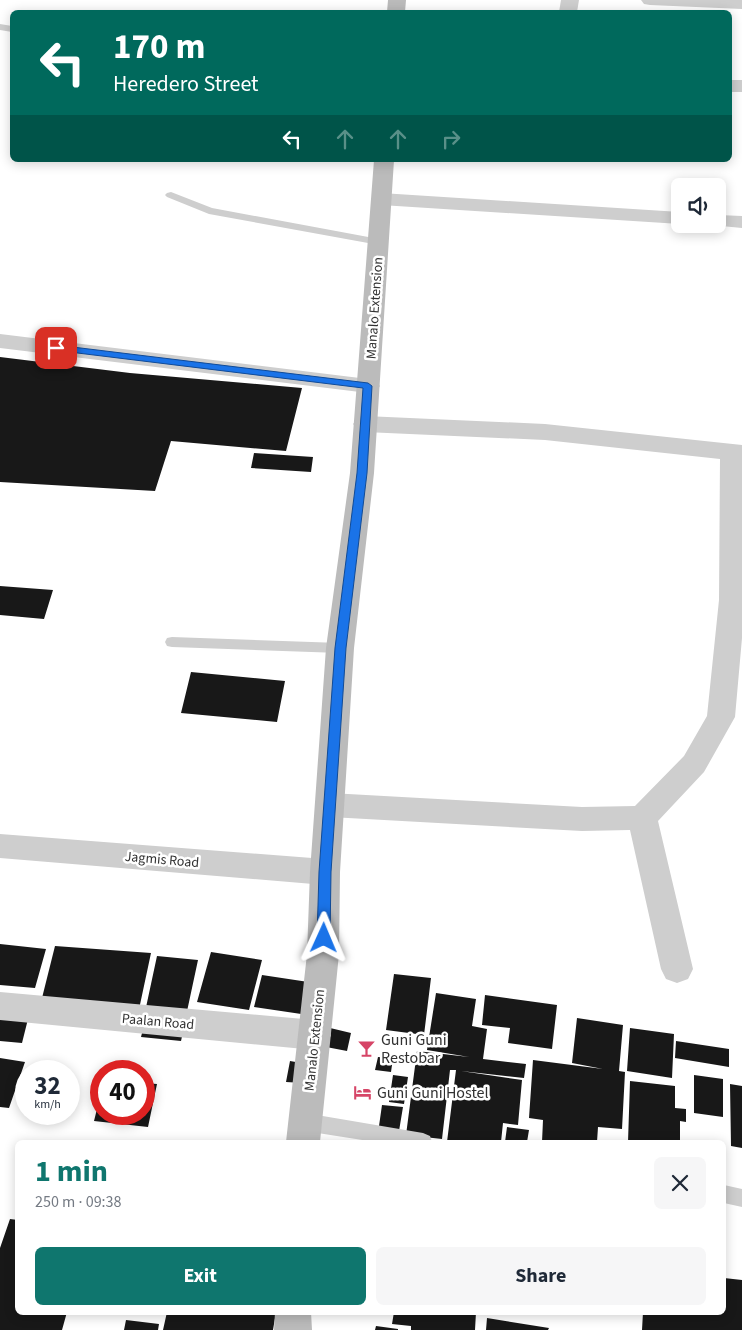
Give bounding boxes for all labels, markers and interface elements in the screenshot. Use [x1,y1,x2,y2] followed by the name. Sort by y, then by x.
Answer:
[113,22,205,72] text: 170 m
[30,30,95,95] icon: left
[113,68,259,100] text: Heredero Street
[278,125,306,153] icon: left
[331,125,359,153] icon: ahead
[384,125,412,153] icon: ahead
[437,125,465,153] icon: right
[671,178,726,233] map controls
[671,178,726,233] button: sound
[361,256,389,360] street label: Manalo Extension
[35,327,77,369] pin
[42,334,70,362] icon: arrive
[124,847,200,873] street label: Jagmis Road
[297,911,349,963] position arrow
[300,988,330,1092] street label: Manalo Extension
[121,1009,195,1035] street label: Paalan Road
[381,1029,447,1069] place label: Guni Guni Restobar
[357,1038,377,1058] bar icon: Guni Guni Restobar
[90,1060,155,1125] speed limit sign: 40
[34,1068,61,1104] text: 32
[353,1082,373,1102] hotel icon: Guni Guni Hostel
[377,1082,489,1104] place label: Guni Guni Hostel
[34,1096,61,1113] text: km/h
[35,1150,108,1193] text: 1 min
[654,1157,706,1209] button: close
[35,1191,122,1213] text: 250 m · 09:38
[35,1247,366,1305] button: Exit
[376,1247,706,1305] button: Share

